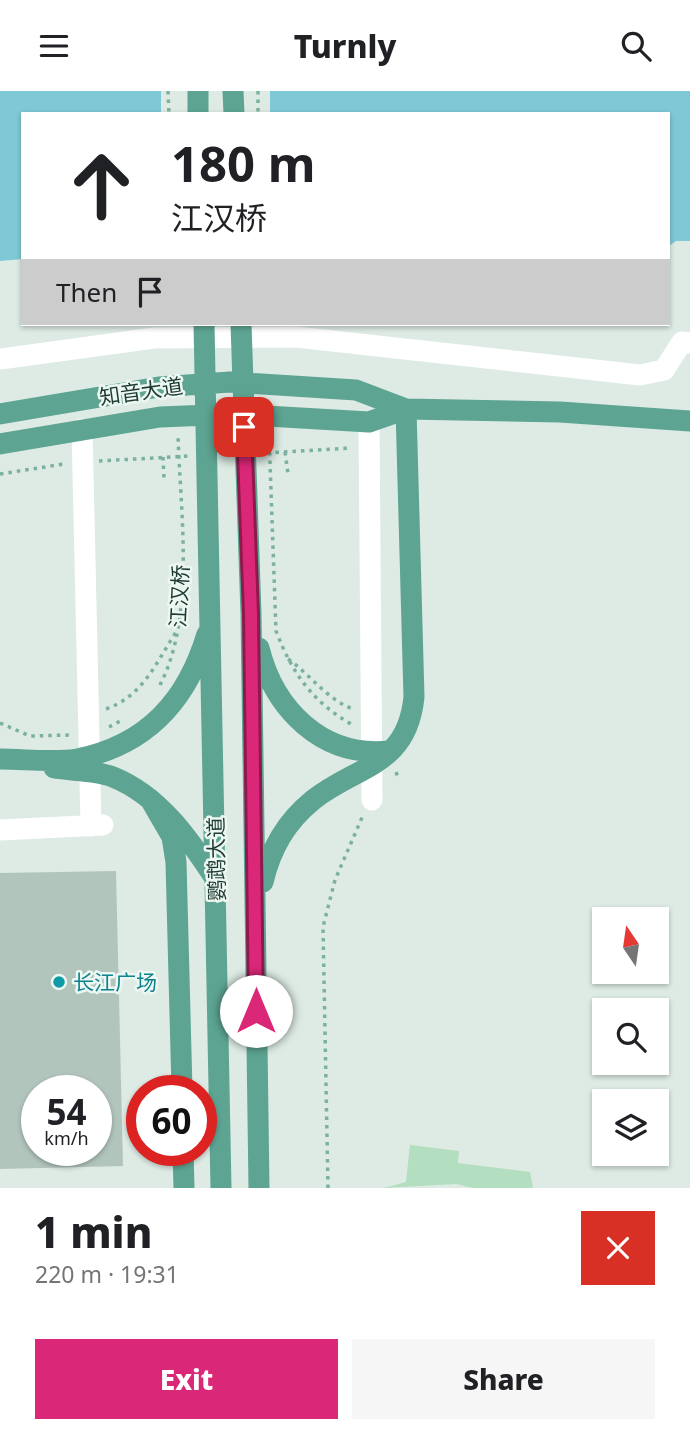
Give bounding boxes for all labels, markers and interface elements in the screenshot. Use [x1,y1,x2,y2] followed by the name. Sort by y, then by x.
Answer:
[294,24,396,67] text: Turnly
[35,27,73,65] icon: menu
[617,27,655,65] icon: search
[171,130,316,196] text: 180 m
[56,140,147,231] icon: ahead
[171,196,267,239] text: 江汉桥
[131,273,169,311] icon: arrive
[56,274,117,310] text: Then
[97,371,185,411] street label: 知音大道
[214,397,274,457] pin
[225,408,263,446] icon: arrive
[163,564,195,628] street label: 江汉桥
[201,817,231,901] street label: 鹦鹉大道
[592,907,668,983] north arrow
[592,907,669,1166] map controls
[73,968,157,996] place label: 长江广场
[51,974,67,990] marker: 长江广场
[219,974,293,1048] position arrow
[592,998,669,1075] button: search
[126,1075,217,1166] speed limit sign: 60
[46,1088,87,1135] text: 54
[592,1089,669,1166] button: layers
[44,1126,89,1150] text: km/h
[35,1203,152,1260] text: 1 min
[581,1211,655,1285] button: close
[35,1258,179,1290] text: 220 m · 19:31
[35,1339,338,1419] button: Exit
[352,1339,655,1419] button: Share

